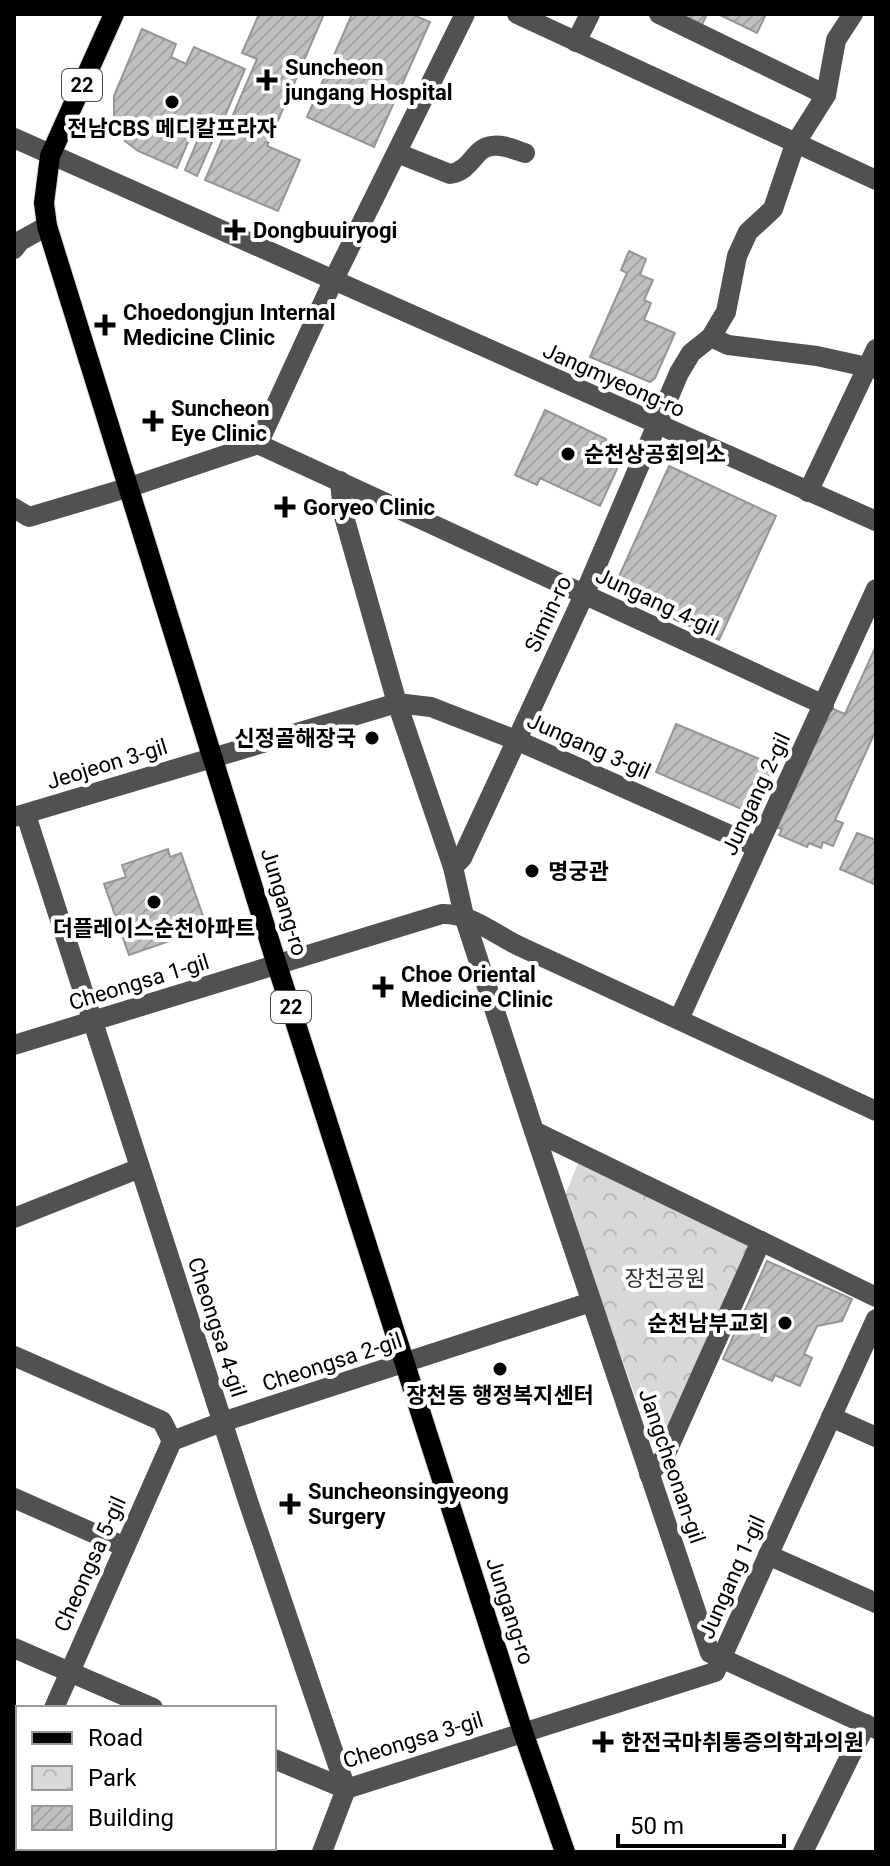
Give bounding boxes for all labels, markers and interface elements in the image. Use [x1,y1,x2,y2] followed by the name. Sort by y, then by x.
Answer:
[283,55,453,105] place label: Suncheon jungang Hospital
[62,69,102,101] road number: 22
[256,69,278,91] marker: Suncheon jungang Hospital
[163,93,181,111] marker: 전남CBS 메디칼프라자
[67,116,277,141] place label: 전남CBS 메디칼프라자
[253,218,397,243] place label: Dongbuuiryogi
[224,219,246,241] marker: Dongbuuiryogi
[123,300,336,350] place label: Choedongjun Internal Medicine Clinic
[94,314,116,336] marker: Choedongjun Internal Medicine Clinic
[539,338,689,422] street label: Jangmyeong-ro
[171,396,270,446] place label: Suncheon Eye Clinic
[142,410,164,432] marker: Suncheon Eye Clinic
[584,442,726,467] place label: 순천상공회의소
[559,445,577,463] marker: 순천상공회의소
[303,495,435,520] place label: Goryeo Clinic
[274,496,296,518] marker: Goryeo Clinic
[592,563,722,641] street label: Jungang 4-gil
[520,572,576,656] street label: Simin-ro
[524,708,654,784] street label: Jungang 3-gil
[235,726,356,751] place label: 신정골해장국
[363,729,381,747] marker: 신정골해장국
[717,729,795,859] street label: Jungang 2-gil
[44,734,170,794] street label: Jeojeon 3-gil
[256,845,312,959] street label: Jungang-ro
[548,859,609,884] place label: 명궁관
[523,862,541,880] marker: 명궁관
[145,893,163,911] marker: 더플레이스순천아파트
[53,916,255,941] place label: 더플레이스순천아파트
[66,949,212,1015] street label: Cheongsa 1-gil
[401,962,553,1012] place label: Choe Oriental Medicine Clinic
[372,976,394,998] marker: Choe Oriental Medicine Clinic
[271,991,311,1023] road number: 22
[183,1254,251,1400] street label: Cheongsa 4-gil
[625,1266,705,1291] park label: 장천공원
[648,1311,769,1336] place label: 순천남부교회
[776,1314,794,1332] marker: 순천남부교회
[259,1328,405,1396] street label: Cheongsa 2-gil
[491,1360,509,1378] marker: 장천동 행정복지센터
[406,1383,594,1408] place label: 장천동 행정복지센터
[634,1385,710,1547] street label: Jangcheonan-gil
[308,1479,509,1529] place label: Suncheonsingyeong Surgery
[49,1492,131,1636] street label: Cheongsa 5-gil
[279,1493,301,1515] marker: Suncheonsingyeong Surgery
[694,1512,770,1642] street label: Jungang 1-gil
[481,1554,539,1668] street label: Jungang-ro
[16,1706,276,1850] legend
[340,1707,486,1773] street label: Cheongsa 3-gil
[88,1724,143,1752] text: Road
[621,1730,864,1755] place label: 한전국마취통증의학과의원
[592,1731,614,1753] marker: 한전국마취통증의학과의원
[88,1764,137,1792] text: Park
[618,1798,784,1848] scale bar
[88,1804,174,1832] text: Building
[630,1812,684,1840] text: 50 m

